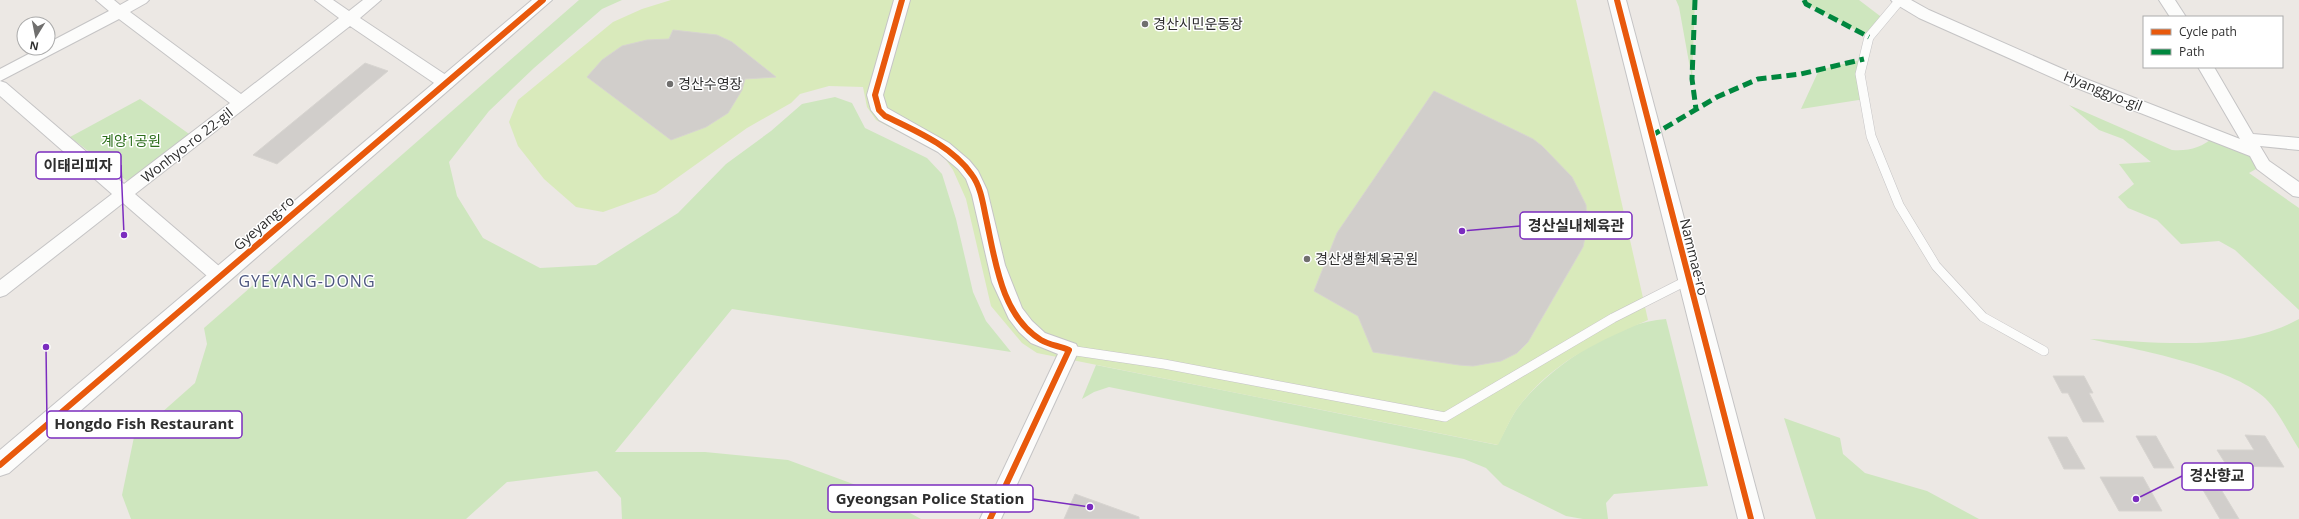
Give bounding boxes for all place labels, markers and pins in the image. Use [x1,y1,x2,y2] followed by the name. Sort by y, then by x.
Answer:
[1153,14,1243,33] place label: 경산시민운동장
[1140,19,1150,29] marker: 경산시민운동장
[678,74,743,93] place label: 경산수영장
[665,79,675,89] marker: 경산수영장
[36,152,121,179] callout: 이태리피자
[1520,212,1632,239] callout: 경산실내체육관
[1315,249,1418,268] place label: 경산생활체육공원
[1302,254,1312,264] marker: 경산생활체육공원
[47,411,242,438] callout: Hongdo Fish Restaurant
[2182,463,2253,490] callout: 경산향교
[828,485,1033,512] callout: Gyeongsan Police Station

